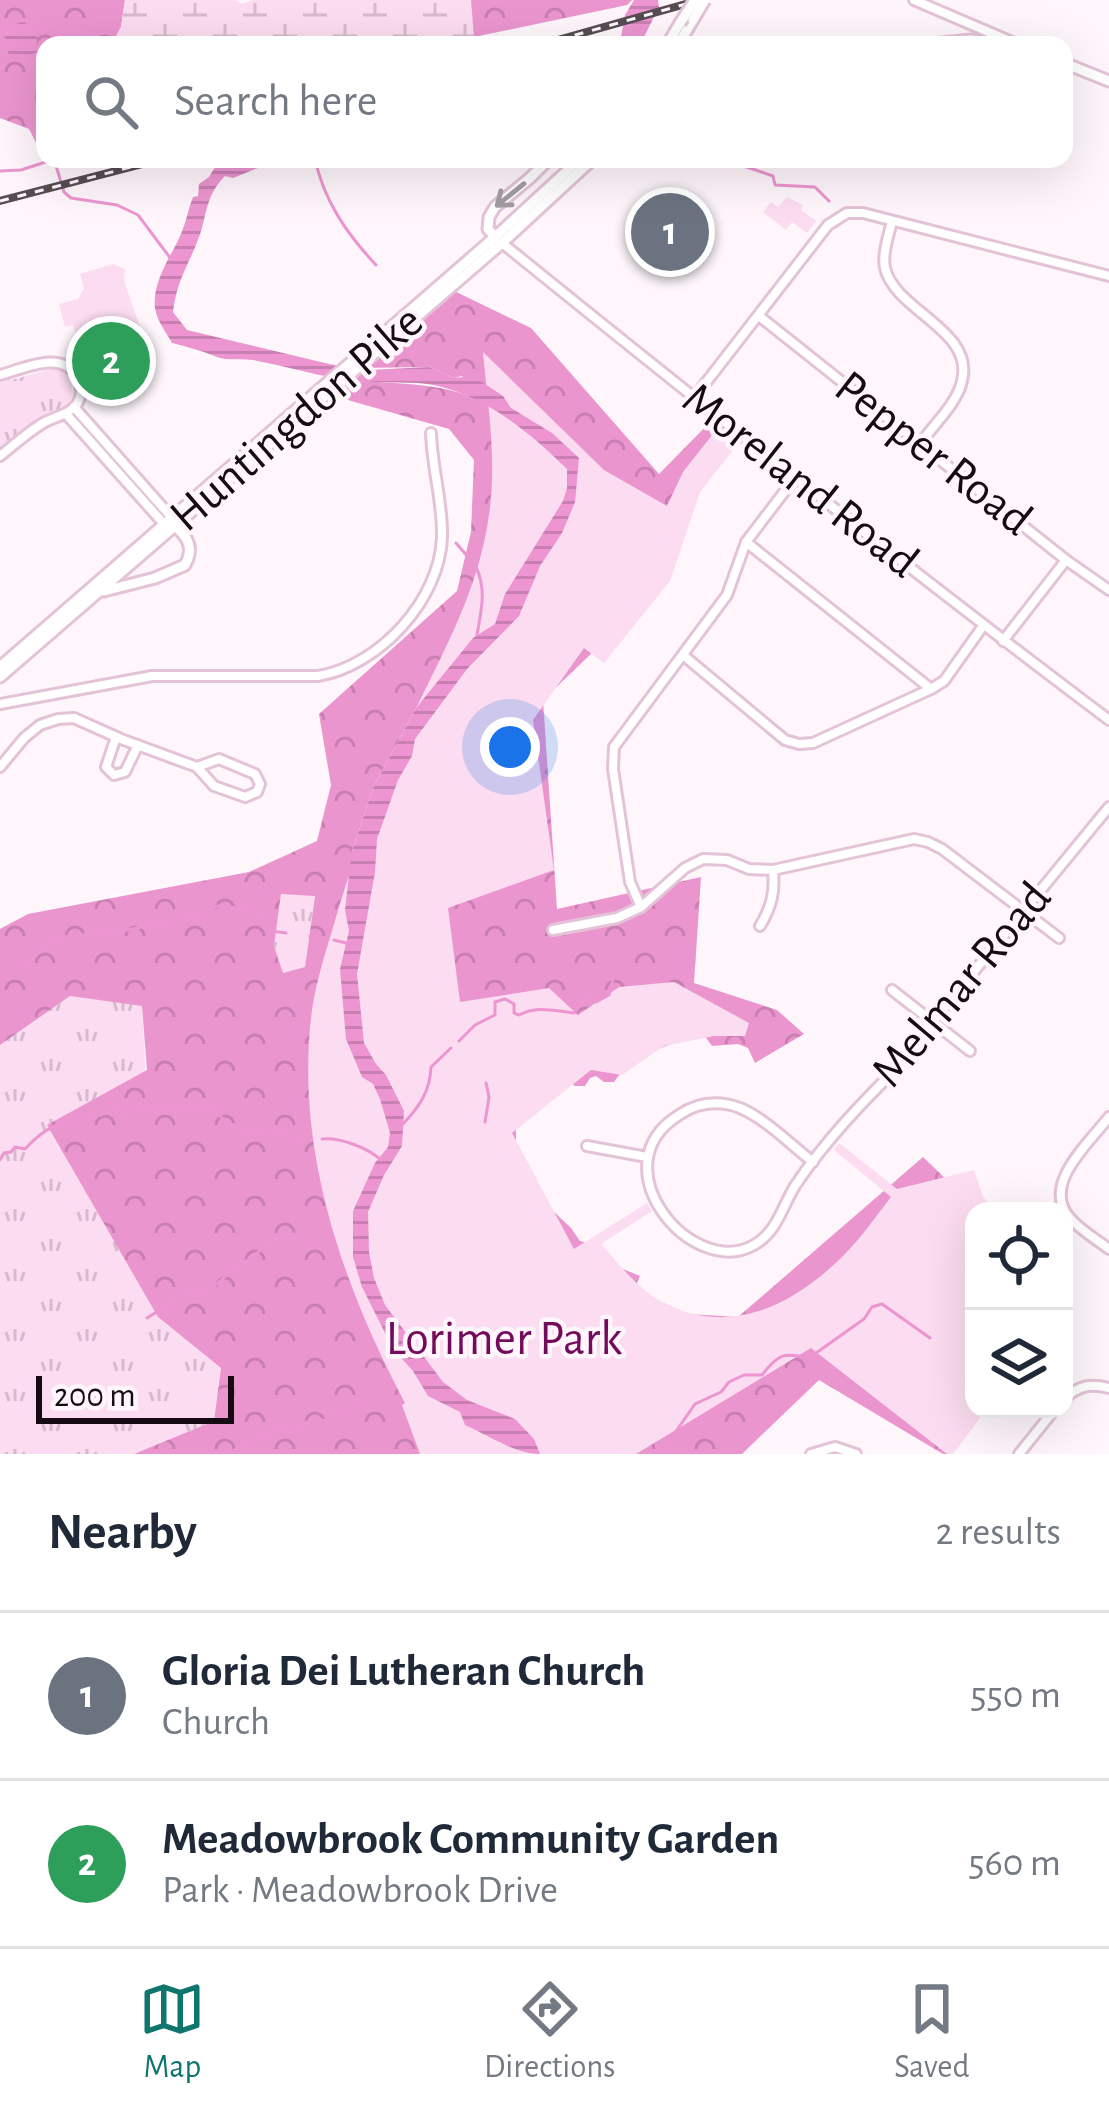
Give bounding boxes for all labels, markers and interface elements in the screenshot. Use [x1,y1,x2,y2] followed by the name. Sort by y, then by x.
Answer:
[36,36,1073,168] search box
[78,69,144,135] icon: search
[174,79,377,124] text: Search here
[495,181,526,209] one-way arrow
[631,187,709,277] pin: 1
[162,297,432,541] street label: Huntingdon Pike
[72,316,150,406] pin: 2
[826,363,1040,545] street label: Pepper Road
[673,375,927,587] street label: Moreland Road
[480,717,540,777] your location
[863,874,1061,1096] street label: Melmar Road
[965,1202,1073,1418] map controls
[965,1202,1073,1310] button: locate
[965,1310,1073,1418] button: layers
[386,1316,622,1364] park label: Lorimer Park
[36,1370,234,1423] scale bar
[54,1380,136,1413] text: 200 m
[48,1507,197,1558] text: Nearby
[935,1513,1061,1552] text: 2 results
[162,1649,645,1694] text: Gloria Dei Lutheran Church
[80,1676,94,1715] text: 1
[970,1676,1061,1715] text: 550 m
[162,1703,270,1742] text: Church
[162,1817,779,1862] text: Meadowbrook Community Garden
[78,1844,96,1883] text: 2
[968,1844,1061,1883] text: 560 m
[162,1871,558,1910] text: Park · Meadowbrook Drive
[139,1976,205,2088] tab: Map
[484,1976,615,2088] tab: Directions
[894,1976,970,2088] tab: Saved

